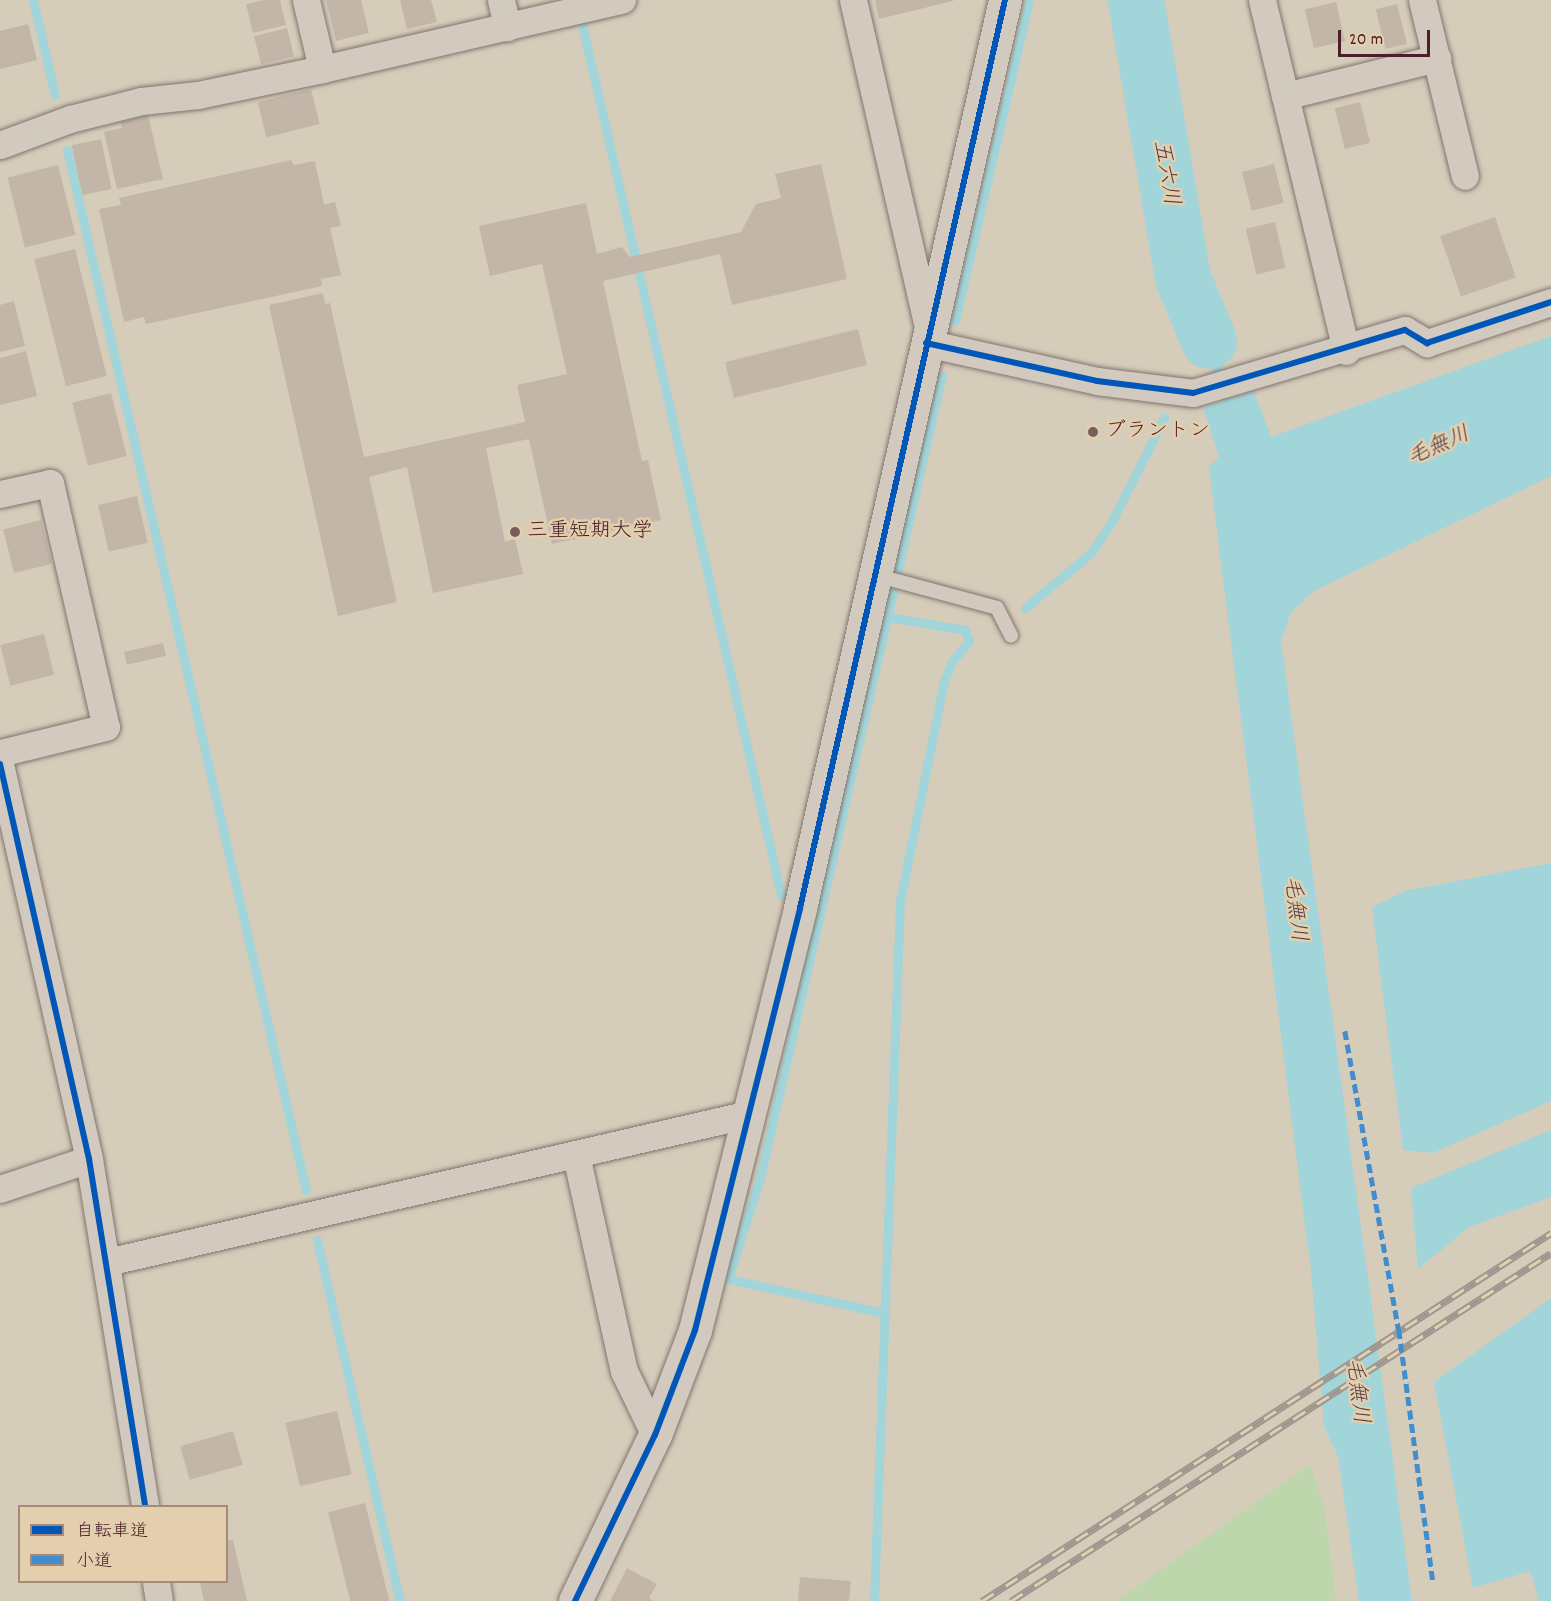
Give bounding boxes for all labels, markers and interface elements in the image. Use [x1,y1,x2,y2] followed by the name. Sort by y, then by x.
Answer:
[1341,18,1432,56] scale bar
[1349,28,1383,53] text: 20 m
[1146,138,1184,208] water label: 五六川
[1105,419,1210,445] place label: ブラントン
[1403,422,1475,472] water label: 毛無川
[1086,425,1100,439] marker: ブラントン
[527,519,653,545] place label: 三重短期大学
[508,525,522,539] marker: 三重短期大学
[1277,875,1311,943] water label: 毛無川
[1339,1357,1373,1425] water label: 毛無川
[18,1505,228,1583] legend
[76,1520,148,1545] text: 自転車道
[76,1550,112,1575] text: 小道

